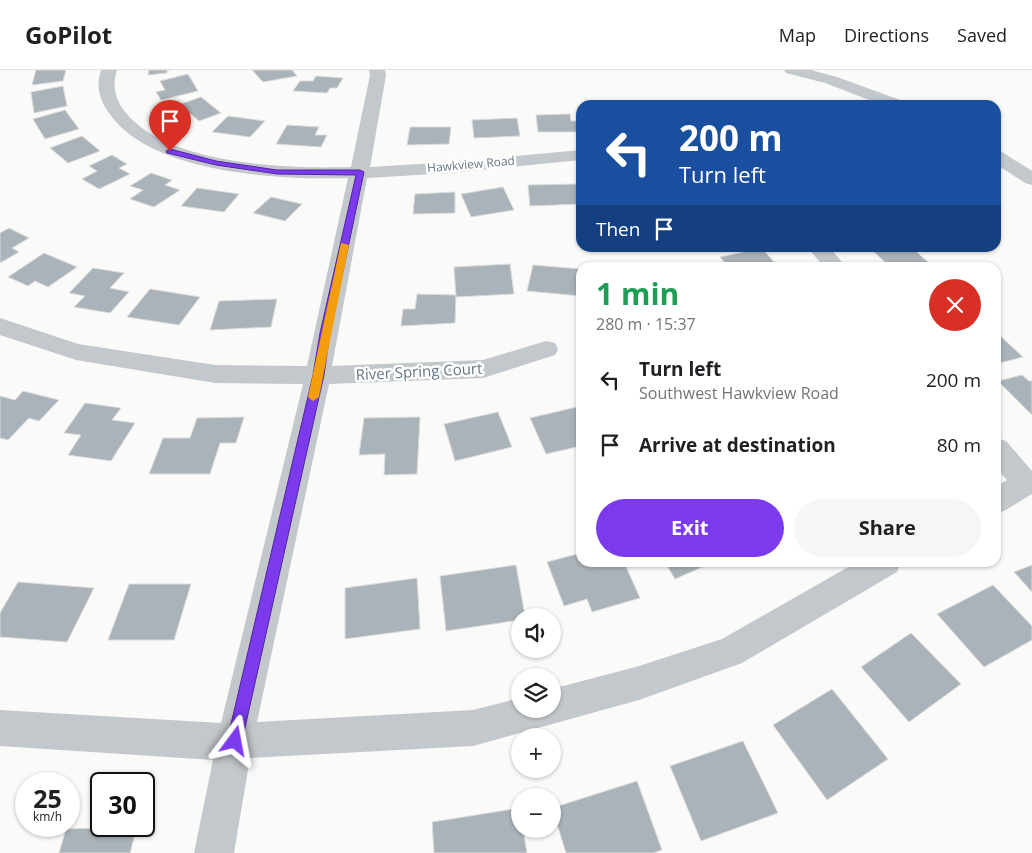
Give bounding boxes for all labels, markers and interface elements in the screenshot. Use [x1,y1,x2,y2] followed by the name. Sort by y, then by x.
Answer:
[25,18,112,51] text: GoPilot
[779,23,816,47] text: Map
[844,23,929,47] text: Directions
[957,23,1007,47] text: Saved
[149,100,191,151] pin
[156,107,184,135] icon: arrive
[679,114,783,161] text: 200 m
[596,120,661,185] icon: left
[426,152,516,176] street label: Hawkview Road
[679,159,766,189] text: Turn left
[650,215,678,243] icon: arrive
[596,216,640,242] text: Then
[596,273,679,314] text: 1 min
[929,279,981,331] button: close
[596,313,696,335] text: 280 m · 15:37
[639,356,721,382] text: Turn left
[355,358,483,384] street label: River Spring Court
[596,366,624,394] icon: left
[926,367,981,393] text: 200 m
[639,382,839,404] text: Southwest Hawkview Road
[596,431,624,459] icon: arrive
[639,432,836,458] text: Arrive at destination
[937,432,981,458] text: 80 m
[596,499,784,557] button: Exit
[794,499,981,557] button: Share
[511,608,561,838] map controls
[511,608,561,658] button: sound
[511,668,561,718] button: layers
[208,714,260,766] position arrow
[511,728,561,778] button: +
[90,772,155,837] speed limit sign: 30
[33,781,62,815] text: 25
[511,788,561,838] button: −
[33,808,62,825] text: km/h

